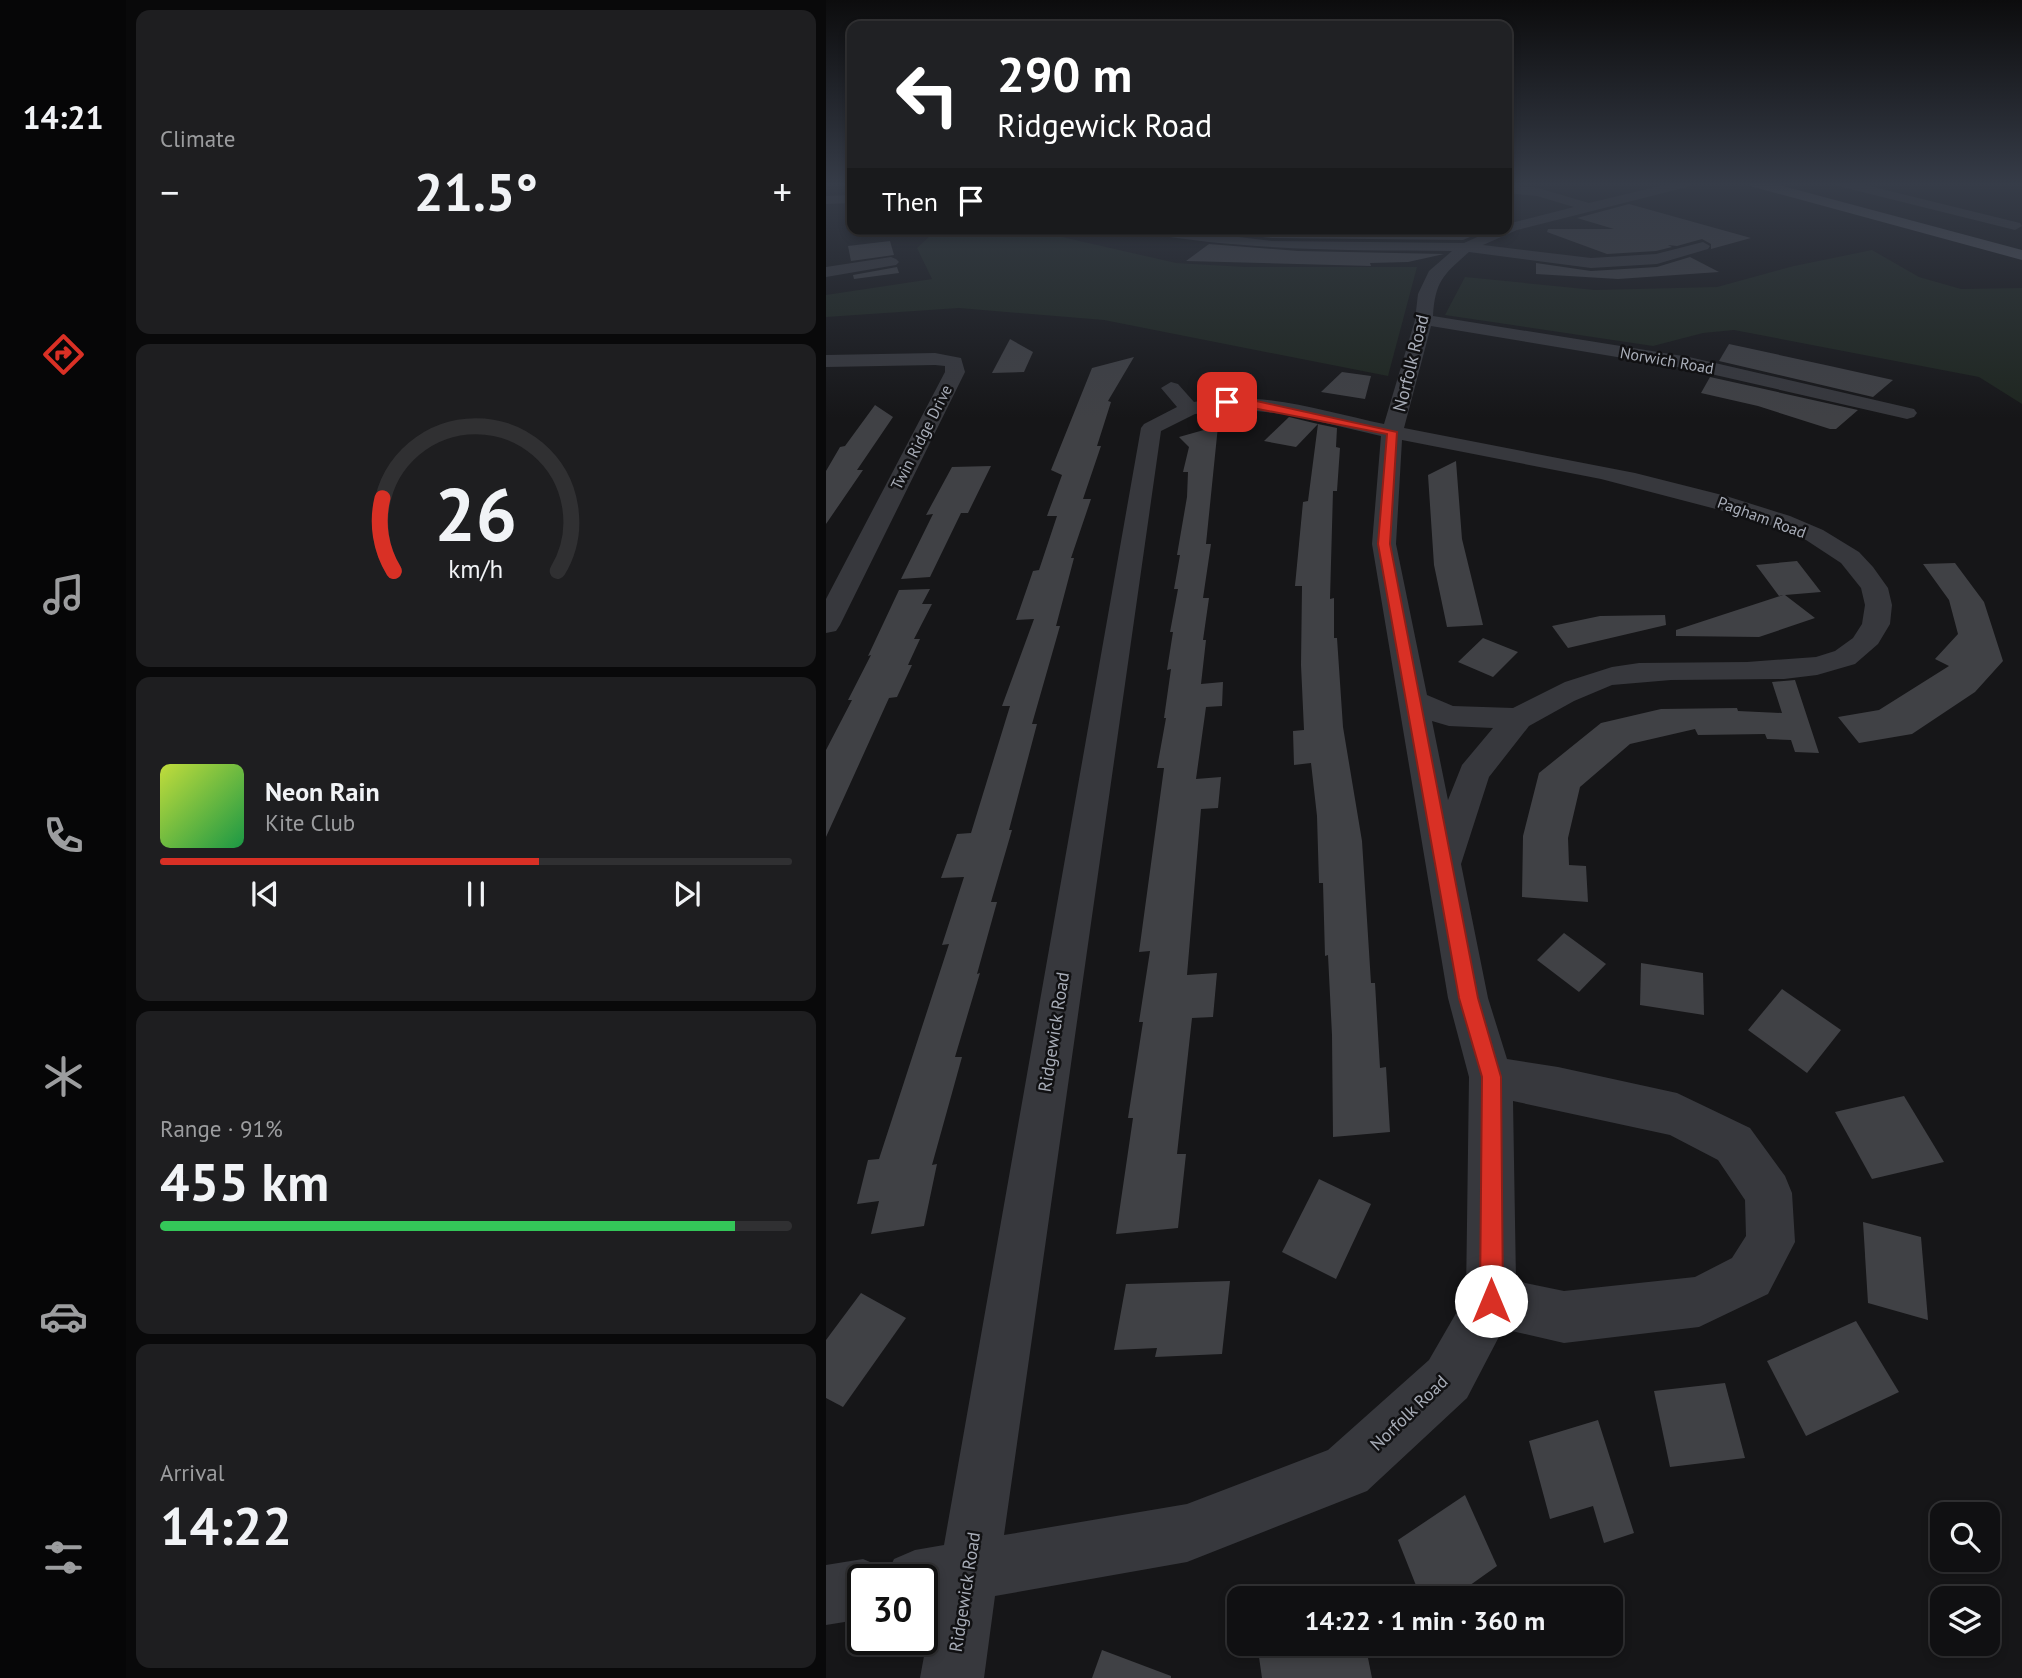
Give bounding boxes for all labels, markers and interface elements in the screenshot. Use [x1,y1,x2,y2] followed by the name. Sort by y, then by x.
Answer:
[997,42,1132,106] text: 290 m
[882,49,973,140] icon: left
[22,96,104,138] text: 14:21
[997,104,1212,146] text: Ridgewick Road
[160,124,235,153] text: Climate
[414,158,538,225] text: 21.5°
[160,167,179,216] text: −
[773,167,792,216] text: +
[952,182,990,220] icon: arrive
[882,185,938,218] text: Then
[1387,312,1434,414] street label: Norfolk Road
[39,330,88,379] icon: directions
[1619,342,1715,378] street label: Norwich Road
[1197,372,1257,432] pin
[886,381,956,493] street label: Twin Ridge Drive
[1208,383,1246,421] icon: arrive
[435,468,517,562] text: 26
[1715,492,1809,542] street label: Pagham Road
[449,553,503,585] text: km/h
[39,570,88,619] icon: music
[265,775,380,808] text: Neon Rain
[265,808,355,837] text: Kite Club
[39,811,88,860] icon: phone
[246,875,284,913] icon: previous
[457,875,495,913] icon: pause
[668,875,706,913] icon: next
[1033,970,1074,1093] street label: Ridgewick Road
[39,1052,88,1101] icon: climate
[160,1114,283,1143] text: Range · 91%
[160,1148,329,1215] text: 455 km
[1454,1264,1528,1338] position arrow
[39,1292,88,1341] icon: car
[1365,1370,1452,1455] street label: Norfolk Road
[160,1458,224,1487] text: Arrival
[160,1492,292,1559] text: 14:22
[1930,1502,2000,1656] map controls
[1930,1502,2000,1572] button: search
[944,1530,985,1653] street label: Ridgewick Road
[39,1533,88,1582] icon: filters
[847,1564,938,1655] speed limit sign: 30
[1930,1586,2000,1656] button: layers
[1305,1604,1545,1637] text: 14:22 · 1 min · 360 m

